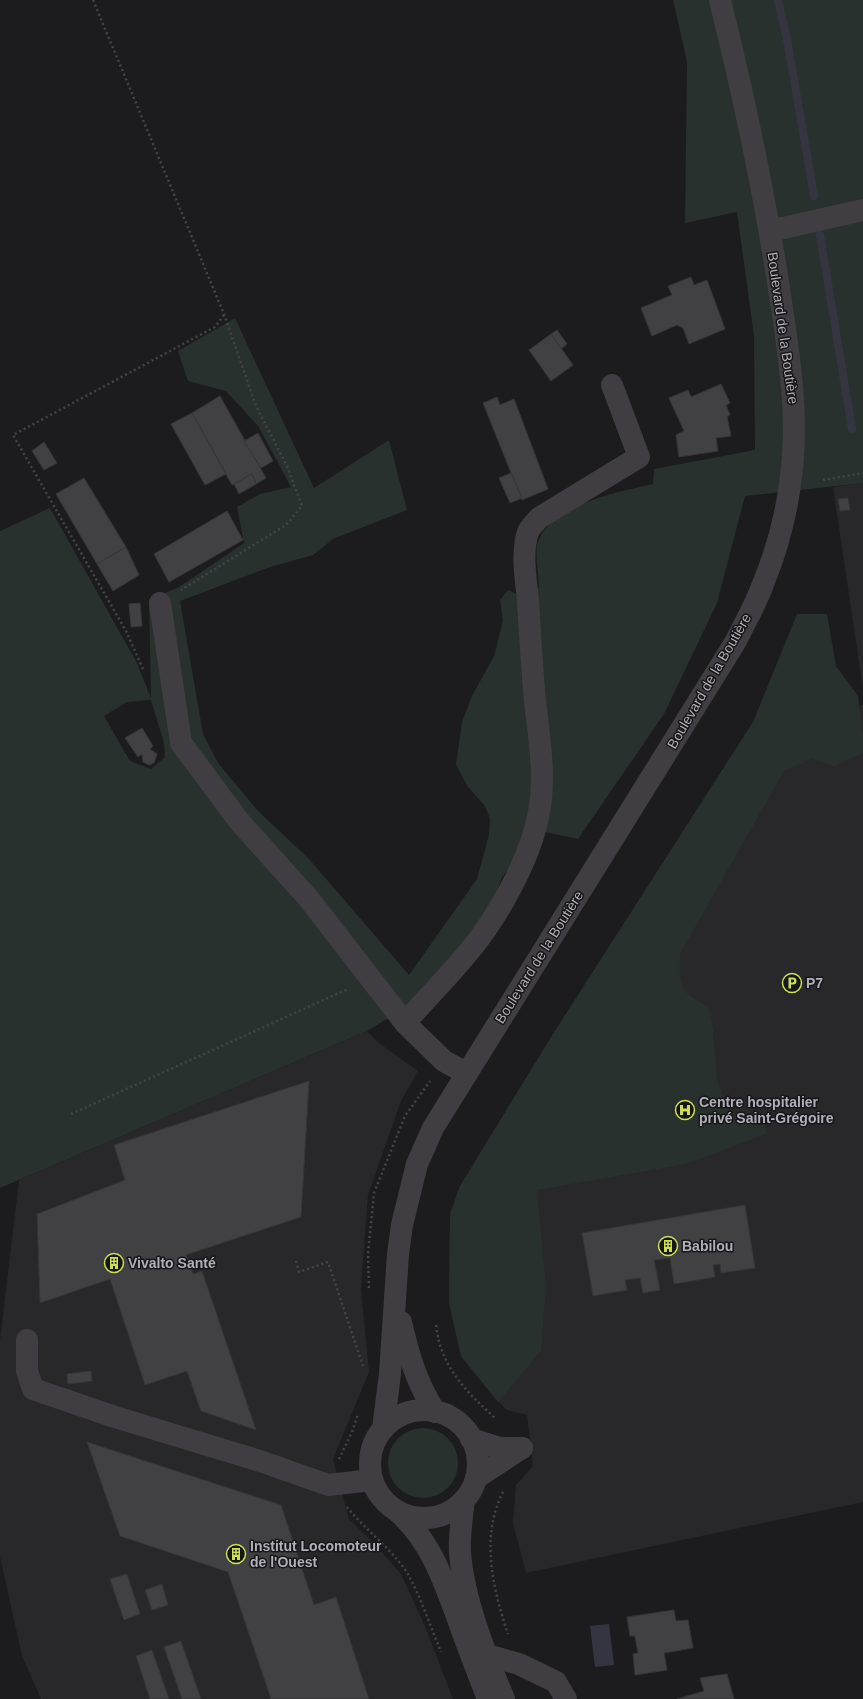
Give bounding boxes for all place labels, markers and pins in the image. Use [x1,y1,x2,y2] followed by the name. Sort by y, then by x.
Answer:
[781,972,803,994] parking icon: P7
[806,975,823,991] place label: P7
[699,1094,834,1126] place label: Centre hospitalier privé Saint-Grégoire
[674,1099,696,1121] hospital icon: Centre hospitalier privé Saint-Grégoire
[657,1235,679,1257] building icon: Babilou
[682,1238,733,1254] place label: Babilou
[103,1252,125,1274] building icon: Vivalto Santé
[128,1255,216,1271] place label: Vivalto Santé
[250,1538,382,1570] place label: Institut Locomoteur de l'Ouest
[225,1543,247,1565] building icon: Institut Locomoteur de l'Ouest

